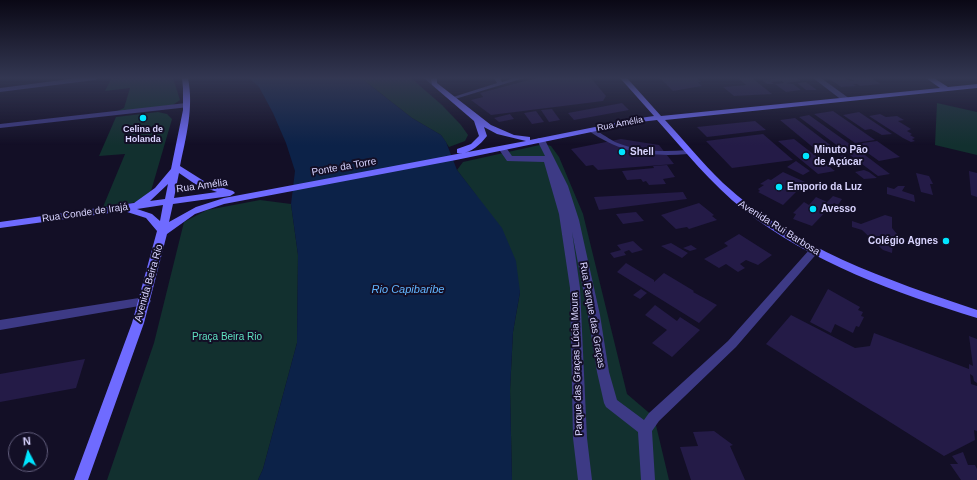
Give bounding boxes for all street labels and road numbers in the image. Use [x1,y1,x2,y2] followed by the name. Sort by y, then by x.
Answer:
[596,114,644,134] street label: Rua Amélia
[311,155,377,179] street label: Ponte da Torre
[176,176,228,196] street label: Rua Amélia
[736,198,822,258] street label: Avenida Rui Barbosa
[41,201,129,225] street label: Rua Conde de Irajá
[132,243,166,323] street label: Avenida Beira Rio
[577,261,607,369] street label: Rua Parque das Graças
[568,292,586,436] street label: Parque das Graças Lúcia Moura

